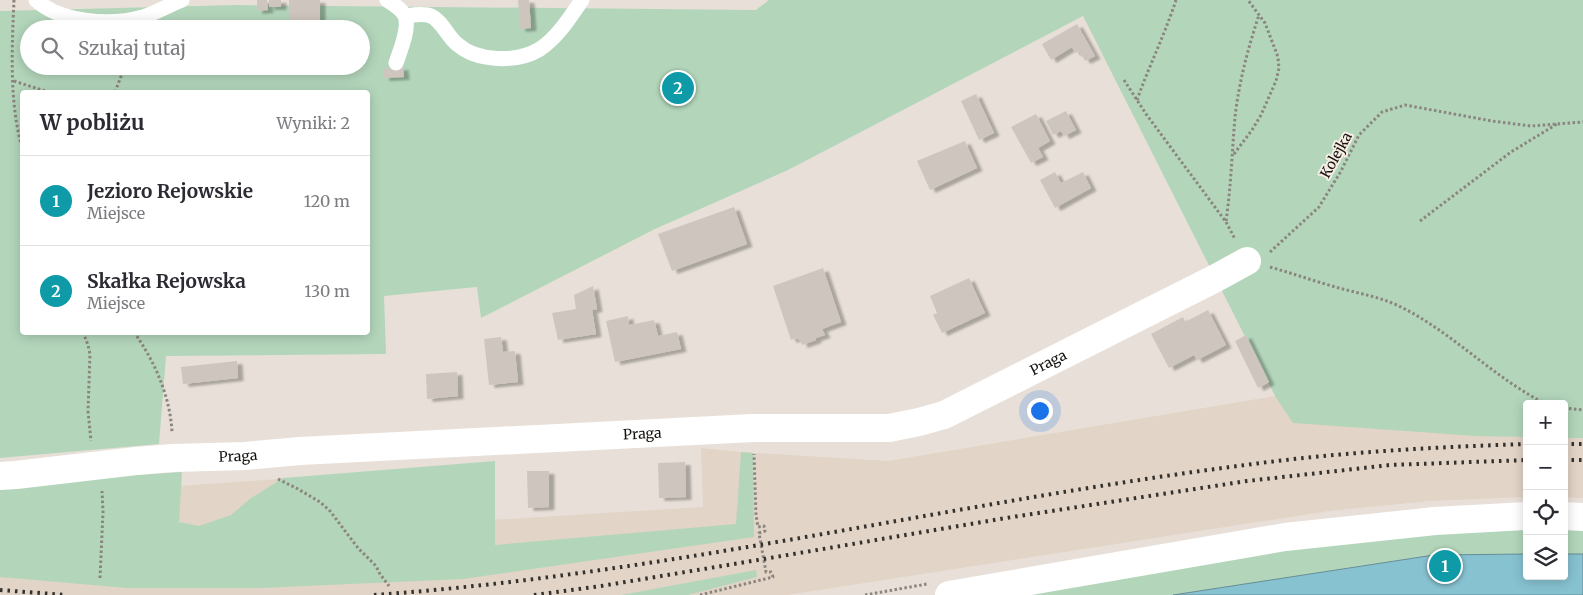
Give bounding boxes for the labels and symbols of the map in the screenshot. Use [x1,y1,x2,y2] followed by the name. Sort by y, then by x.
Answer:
[662,69,694,107] pin: 2
[1316,128,1356,181] street label: Kolejka
[1027,346,1070,379] street label: Praga
[1027,398,1053,424] your location
[623,424,663,444] street label: Praga
[218,446,259,466] street label: Praga
[1429,547,1461,585] pin: 1

